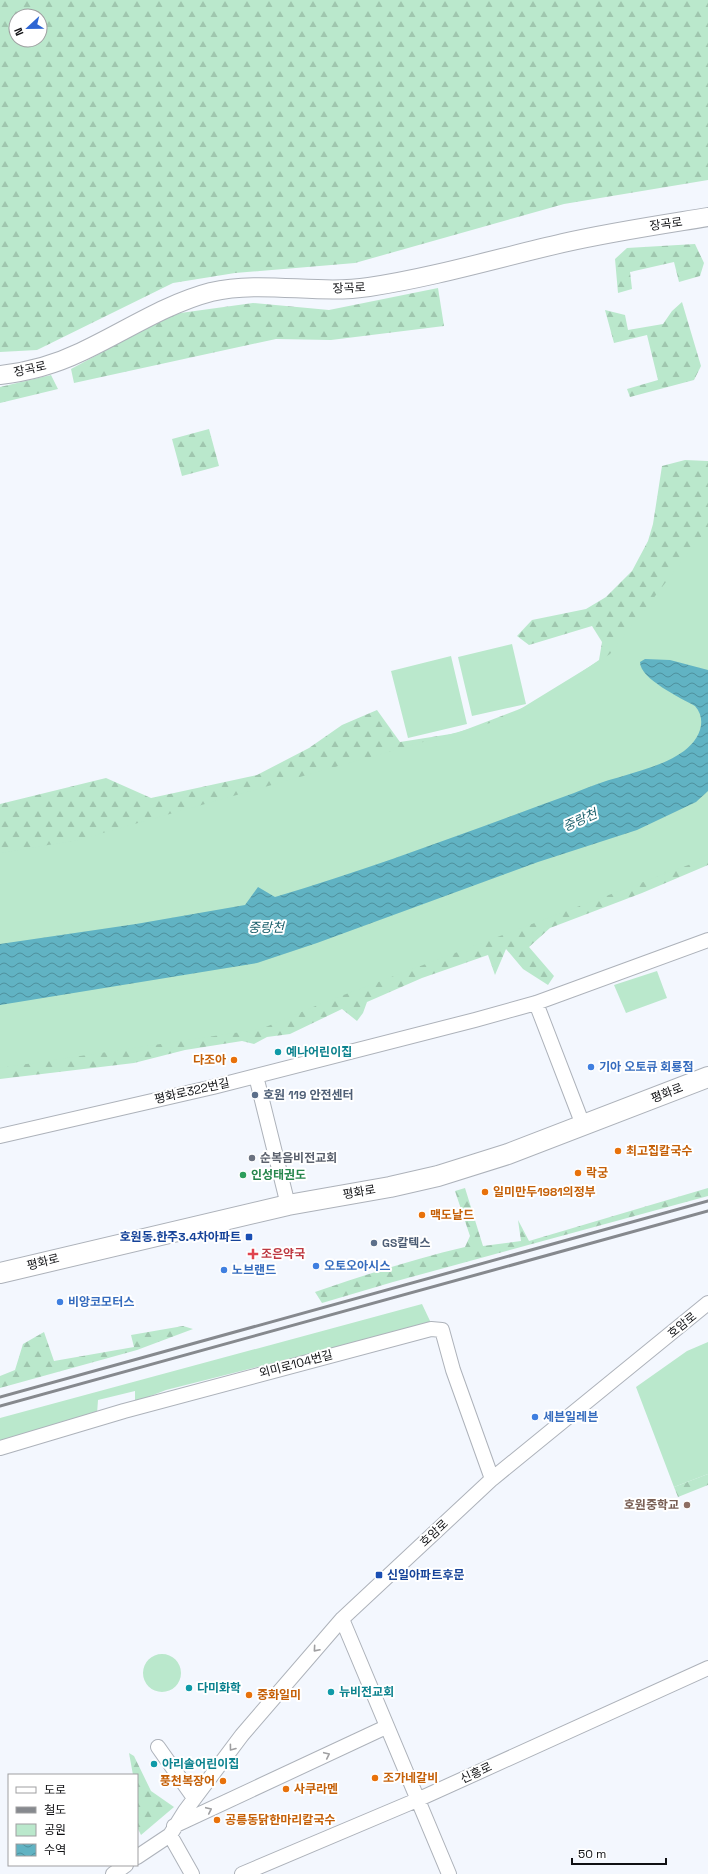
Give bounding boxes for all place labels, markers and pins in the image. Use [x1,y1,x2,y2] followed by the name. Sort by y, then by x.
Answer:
[286,1044,352,1060] place label: 예나어린이집
[273,1047,283,1057] marker: 예나어린이집
[193,1052,226,1068] place label: 다조아
[229,1055,239,1065] marker: 다조아
[599,1059,693,1075] place label: 기아 오토큐 회룡점
[586,1062,596,1072] marker: 기아 오토큐 회룡점
[263,1087,354,1103] place label: 호원 119 안전센터
[250,1090,260,1100] marker: 호원 119 안전센터
[626,1143,692,1159] place label: 최고집칼국수
[613,1146,623,1156] marker: 최고집칼국수
[260,1150,337,1166] place label: 순복음비전교회
[247,1153,257,1163] marker: 순복음비전교회
[586,1165,608,1181] place label: 락궁
[251,1167,306,1183] place label: 인성태권도
[573,1168,583,1178] marker: 락궁
[238,1170,248,1180] marker: 인성태권도
[493,1184,596,1200] place label: 일미만두1981의정부
[480,1187,490,1197] marker: 일미만두1981의정부
[430,1207,474,1223] place label: 맥도날드
[417,1210,427,1220] marker: 맥도날드
[120,1229,241,1245] place label: 호원동.한주3.4차아파트
[244,1232,254,1242] marker: 호원동.한주3.4차아파트
[382,1235,430,1251] place label: GS칼텍스
[369,1238,379,1248] marker: GS칼텍스
[261,1246,305,1262] place label: 조은약국
[248,1249,258,1259] marker: 조은약국
[324,1258,390,1274] place label: 오토오아시스
[311,1261,321,1271] marker: 오토오아시스
[232,1262,276,1278] place label: 노브랜드
[219,1265,229,1275] marker: 노브랜드
[68,1294,134,1310] place label: 비앙코모터스
[55,1297,65,1307] marker: 비앙코모터스
[543,1409,598,1425] place label: 세븐일레븐
[530,1412,540,1422] marker: 세븐일레븐
[624,1497,679,1513] place label: 호원중학교
[682,1500,692,1510] marker: 호원중학교
[387,1567,464,1583] place label: 신일아파트후문
[374,1570,384,1580] marker: 신일아파트후문
[197,1680,241,1696] place label: 다미화학
[184,1683,194,1693] marker: 다미화학
[339,1684,394,1700] place label: 뉴비전교회
[257,1687,301,1703] place label: 중화일미
[326,1687,336,1697] marker: 뉴비전교회
[244,1690,254,1700] marker: 중화일미
[162,1756,239,1772] place label: 아리솔어린이집
[149,1759,159,1769] marker: 아리솔어린이집
[383,1770,438,1786] place label: 조가네갈비
[160,1773,215,1789] place label: 풍천복장어
[370,1773,380,1783] marker: 조가네갈비
[218,1776,228,1786] marker: 풍천복장어
[294,1781,338,1797] place label: 사쿠라멘
[281,1784,291,1794] marker: 사쿠라멘
[225,1812,335,1828] place label: 공릉동닭한마리칼국수
[212,1815,222,1825] marker: 공릉동닭한마리칼국수

